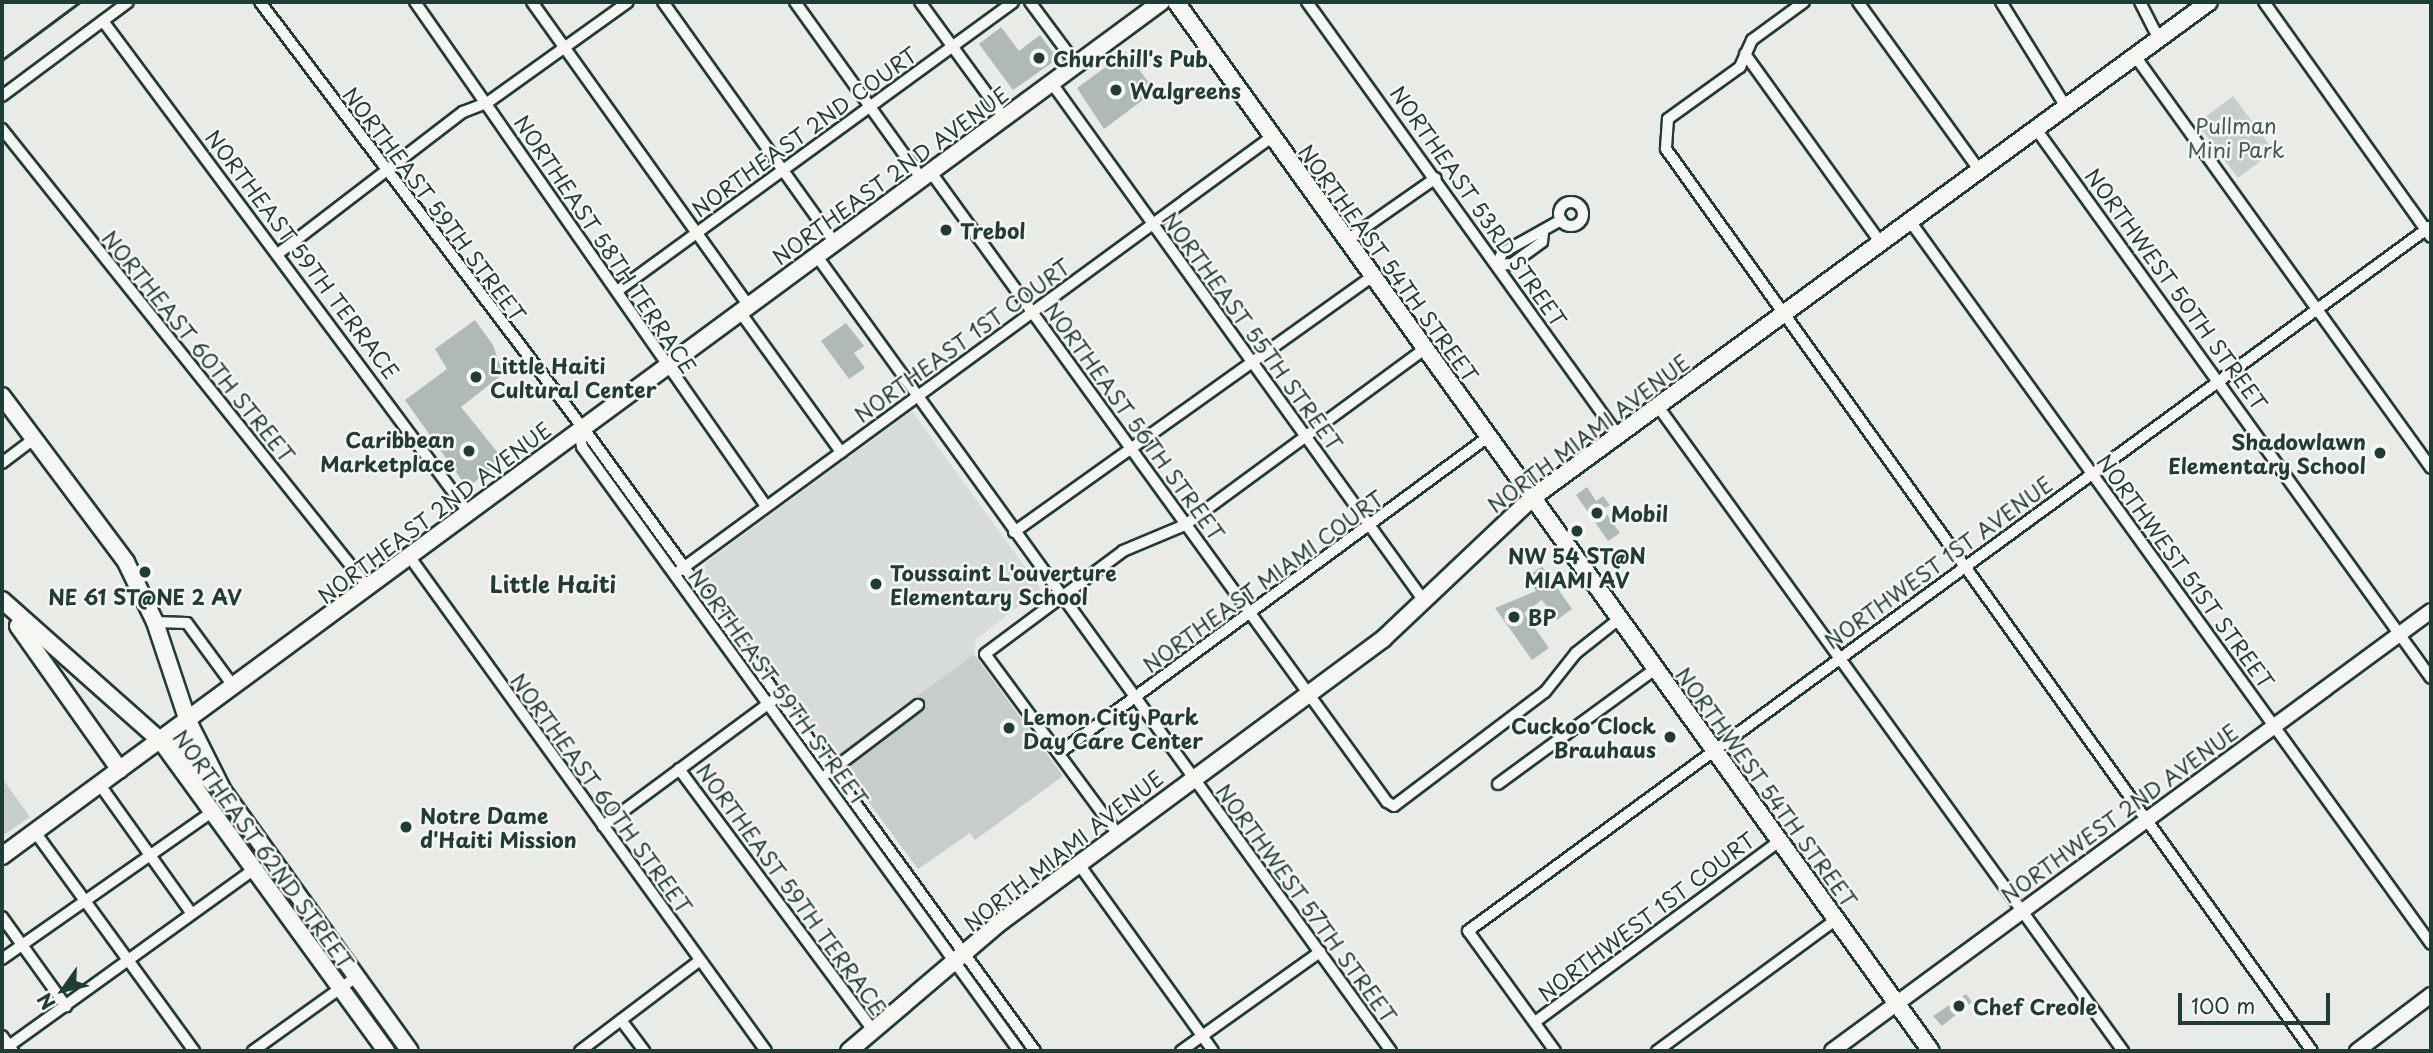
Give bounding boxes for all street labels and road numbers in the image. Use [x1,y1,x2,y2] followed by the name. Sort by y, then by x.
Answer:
[687,41,921,221] street label: NORTHEAST 2ND COURT
[1386,80,1572,332] street label: NORTHEAST 53RD STREET
[339,82,531,326] street label: NORTHEAST 59TH STREET
[768,82,1012,268] street label: NORTHEAST 2ND AVENUE
[510,111,702,377] street label: NORTHEAST 58TH TERRACE
[201,125,405,383] street label: NORTHEAST 59TH TERRACE
[1294,139,1484,387] street label: NORTHEAST 54TH STREET
[2081,163,2273,415] street label: NORTHWEST 50TH STREET
[1158,207,1348,455] street label: NORTHEAST 55TH STREET
[98,225,300,467] street label: NORTHEAST 60TH STREET
[849,253,1075,427] street label: NORTHEAST 1ST COURT
[1040,297,1230,545] street label: NORTHEAST 56TH STREET
[1481,348,1695,518] street label: NORTH MIAMI AVENUE
[313,417,555,607] street label: NORTHEAST 2ND AVENUE
[2092,448,2280,694] street label: NORTHWEST 51ST STREET
[1819,471,2057,653] street label: NORTHWEST 1ST AVENUE
[1137,485,1389,677] street label: NORTHEAST MIAMI COURT
[685,564,873,810] street label: NORTHEAST 59TH STREET
[1671,661,1863,913] street label: NORTHWEST 54TH STREET
[507,668,697,918] street label: NORTHEAST 60TH STREET
[1995,718,2243,908] street label: NORTHWEST 2ND AVENUE
[168,724,360,974] street label: NORTHEAST 62ND STREET
[692,759,892,1019] street label: NORTHEAST 59TH TERRACE
[958,764,1168,936] street label: NORTH MIAMI AVENUE
[1211,778,1403,1028] street label: NORTHWEST 57TH STREET
[1532,826,1760,1006] street label: NORTHWEST 1ST COURT

